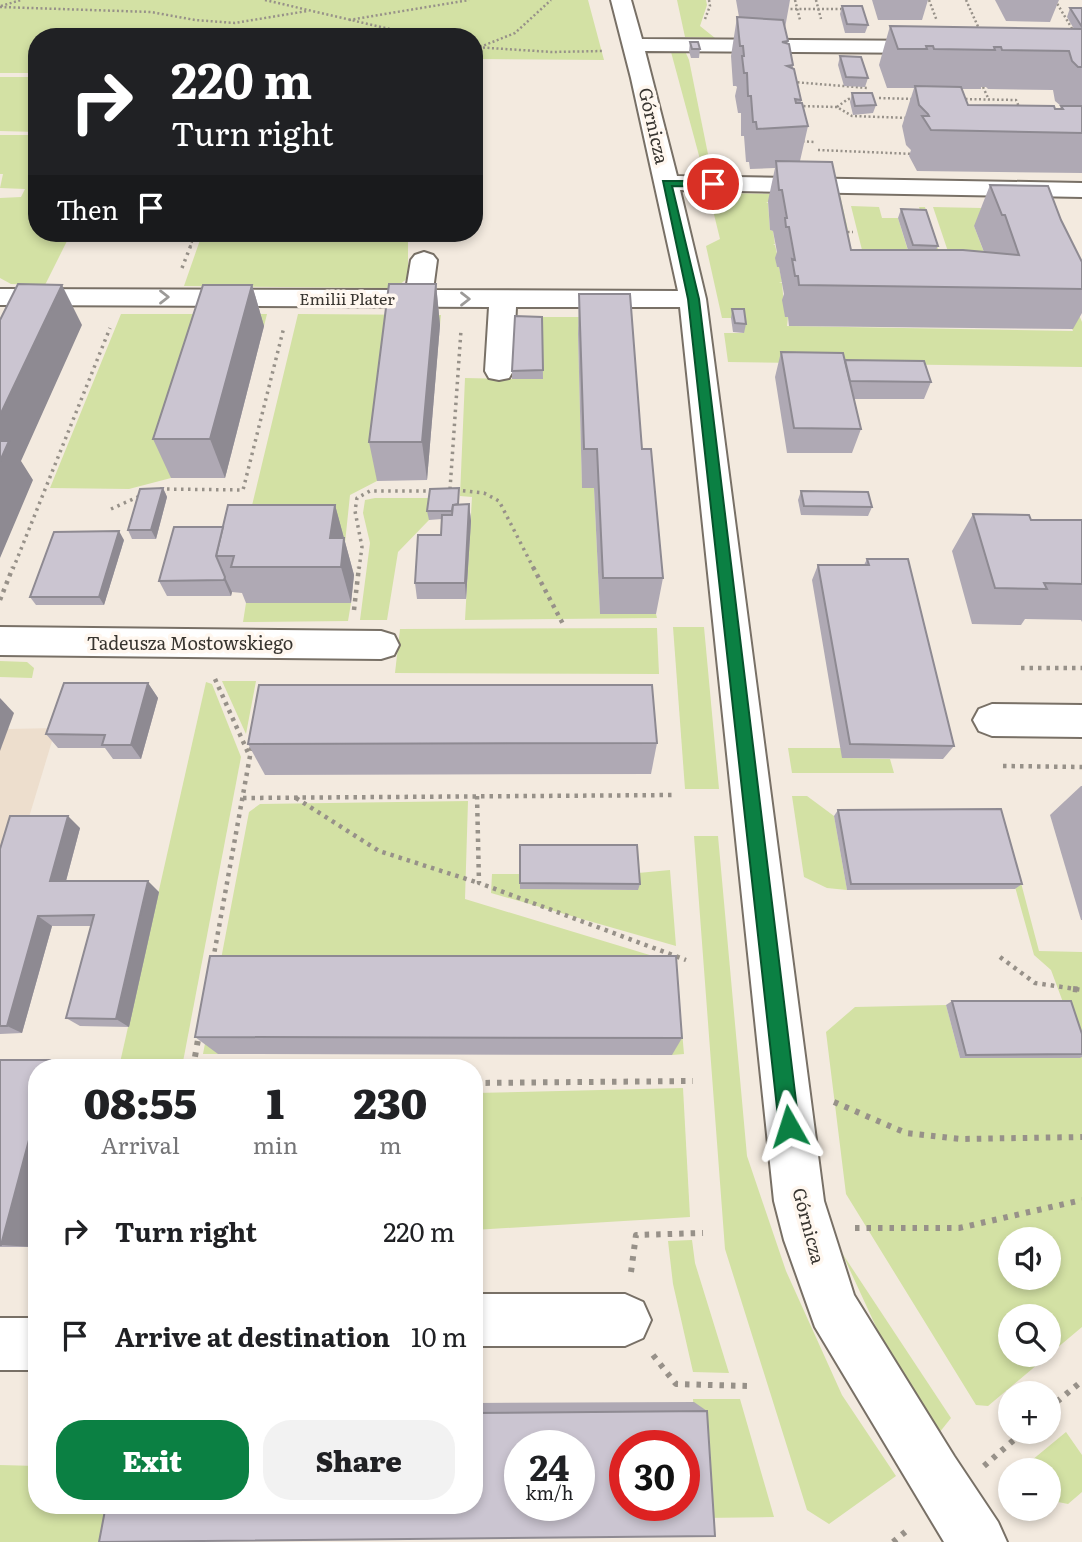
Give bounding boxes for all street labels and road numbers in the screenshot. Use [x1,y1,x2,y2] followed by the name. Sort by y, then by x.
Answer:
[633,85,676,167] street label: Górnicza
[299,286,395,310] street label: Emilii Plater
[87,629,293,656] street label: Tadeusza Mostowskiego
[786,1185,833,1267] street label: Górnicza

